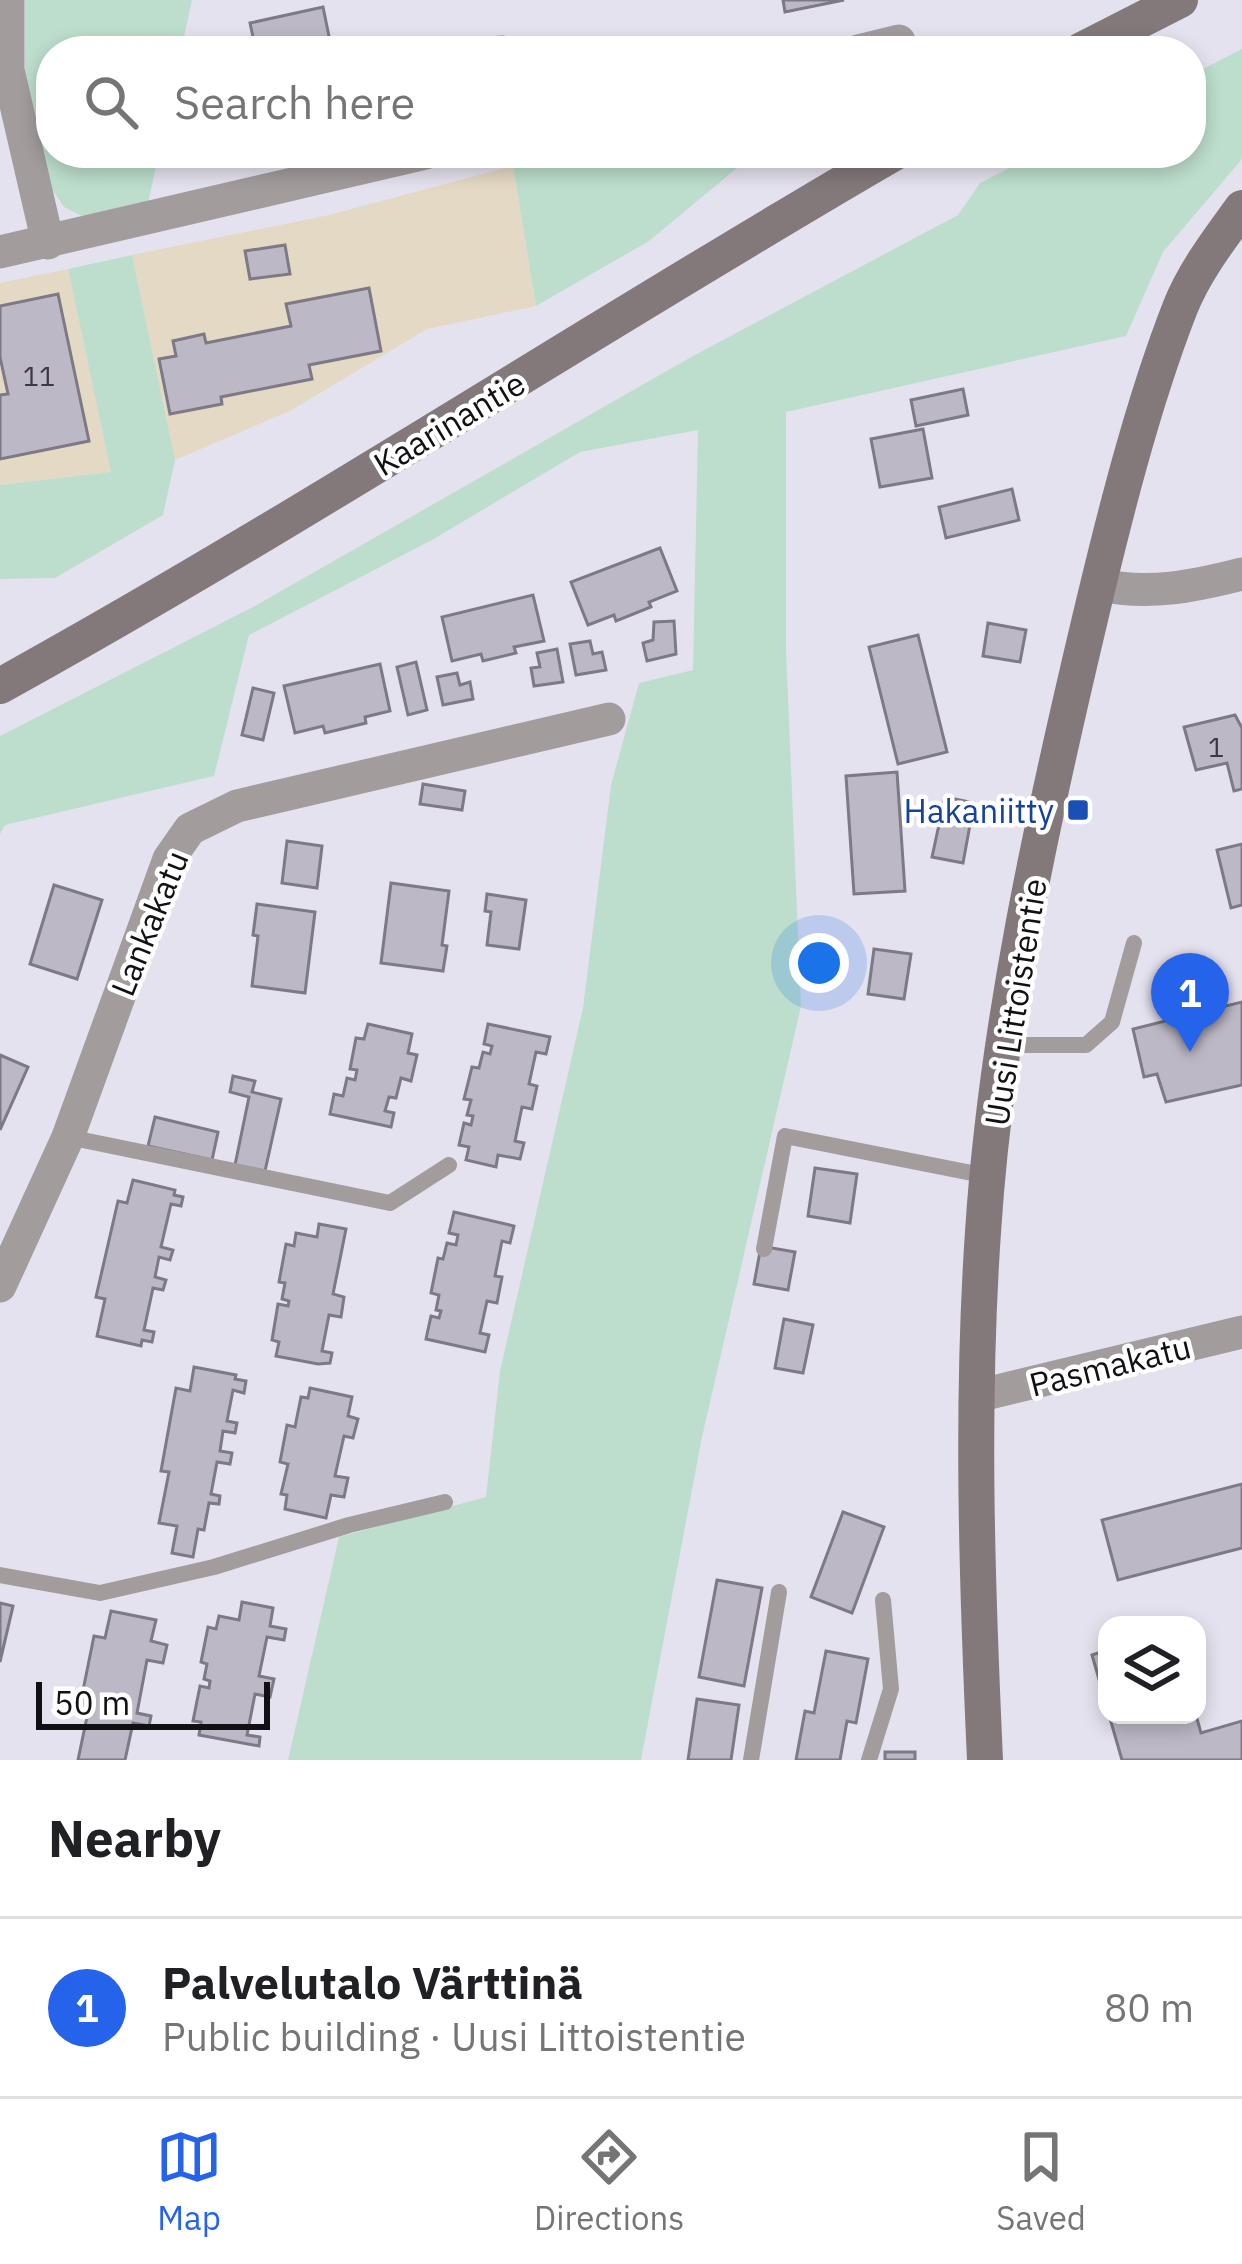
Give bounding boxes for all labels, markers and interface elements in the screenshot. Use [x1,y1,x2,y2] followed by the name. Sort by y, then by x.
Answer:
[36,36,1206,168] search box
[78,69,144,135] icon: search
[174,73,415,131] text: Search here
[23,358,55,393] house number: 11
[365,361,533,485] street label: Kaarinantie
[1208,729,1224,764] house number: 1
[904,789,1054,832] place label: Hakaniitty
[1065,797,1091,823] marker: Hakaniitty
[100,844,198,1002] street label: Lankakatu
[974,875,1056,1129] street label: Uusi Littoistentie
[789,933,849,993] your location
[1151,953,1229,1052] pin: 1
[1025,1324,1195,1406] street label: Pasmakatu
[1098,1616,1206,1724] map controls
[1098,1616,1206,1724] button: layers
[36,1676,270,1729] scale bar
[54,1681,130,1724] text: 50 m
[48,1805,221,1871] text: Nearby
[162,1953,583,2011] text: Palvelutalo Värttinä
[75,1982,99,2033] text: 1
[1104,1982,1194,2033] text: 80 m
[162,2011,746,2062] text: Public building · Uusi Littoistentie
[156,2124,222,2239] tab: Map
[534,2124,684,2239] tab: Directions
[996,2124,1086,2239] tab: Saved

